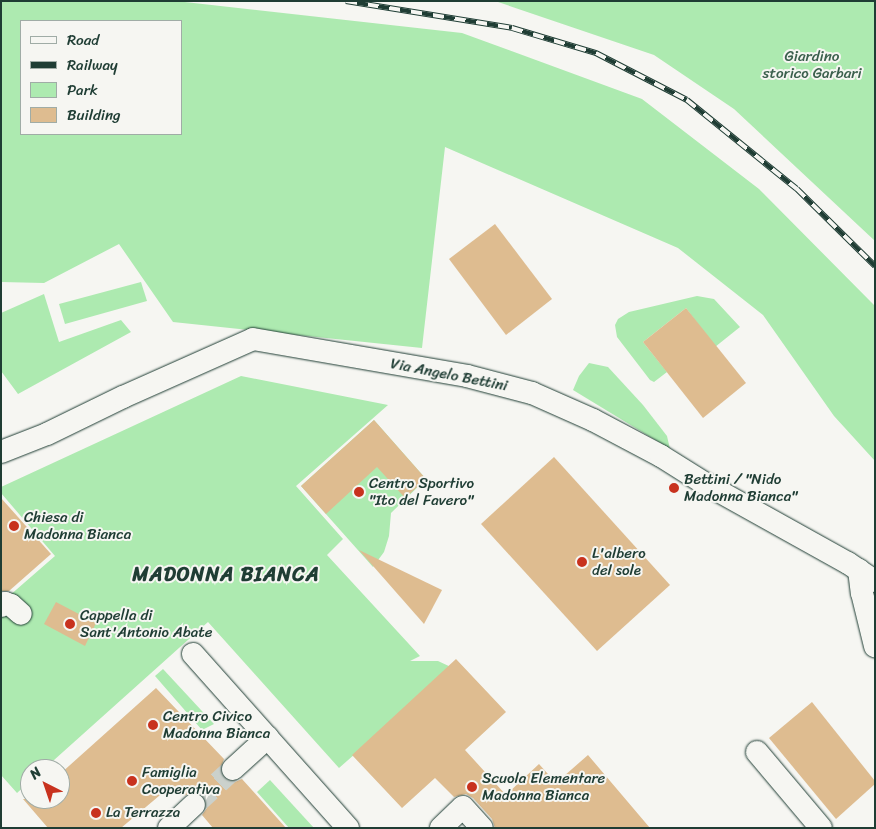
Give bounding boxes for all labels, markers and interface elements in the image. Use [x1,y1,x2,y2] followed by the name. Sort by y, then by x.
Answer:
[20,20,182,135] legend
[67,27,99,53] text: Road
[762,47,862,82] park label: Giardino storico Garbari
[67,52,118,78] text: Railway
[67,77,98,103] text: Park
[67,102,121,128] text: Building
[389,355,509,395] street label: Via Angelo Bettini
[684,470,797,505] place label: Bettini / "Nido Madonna Bianca"
[369,474,474,509] place label: Centro Sportivo "Ito del Favero"
[668,482,680,494] marker: Bettini / "Nido Madonna Bianca"
[353,486,365,498] marker: Centro Sportivo "Ito del Favero"
[24,508,131,543] place label: Chiesa di Madonna Bianca
[8,520,20,532] marker: Chiesa di Madonna Bianca
[592,544,646,579] place label: L'albero del sole
[576,556,588,568] marker: L'albero del sole
[131,562,321,586] district label: MADONNA BIANCA
[80,606,213,641] place label: Cappella di Sant'Antonio Abate
[64,618,76,630] marker: Cappella di Sant'Antonio Abate
[163,707,270,742] place label: Centro Civico Madonna Bianca
[147,719,159,731] marker: Centro Civico Madonna Bianca
[20,759,70,809] north arrow
[24,760,47,786] text: N
[142,763,220,798] place label: Famiglia Cooperativa
[482,769,606,804] place label: Scuola Elementare Madonna Bianca
[126,775,138,787] marker: Famiglia Cooperativa
[466,781,478,793] marker: Scuola Elementare Madonna Bianca
[106,804,181,822] place label: La Terrazza
[90,807,102,819] marker: La Terrazza

